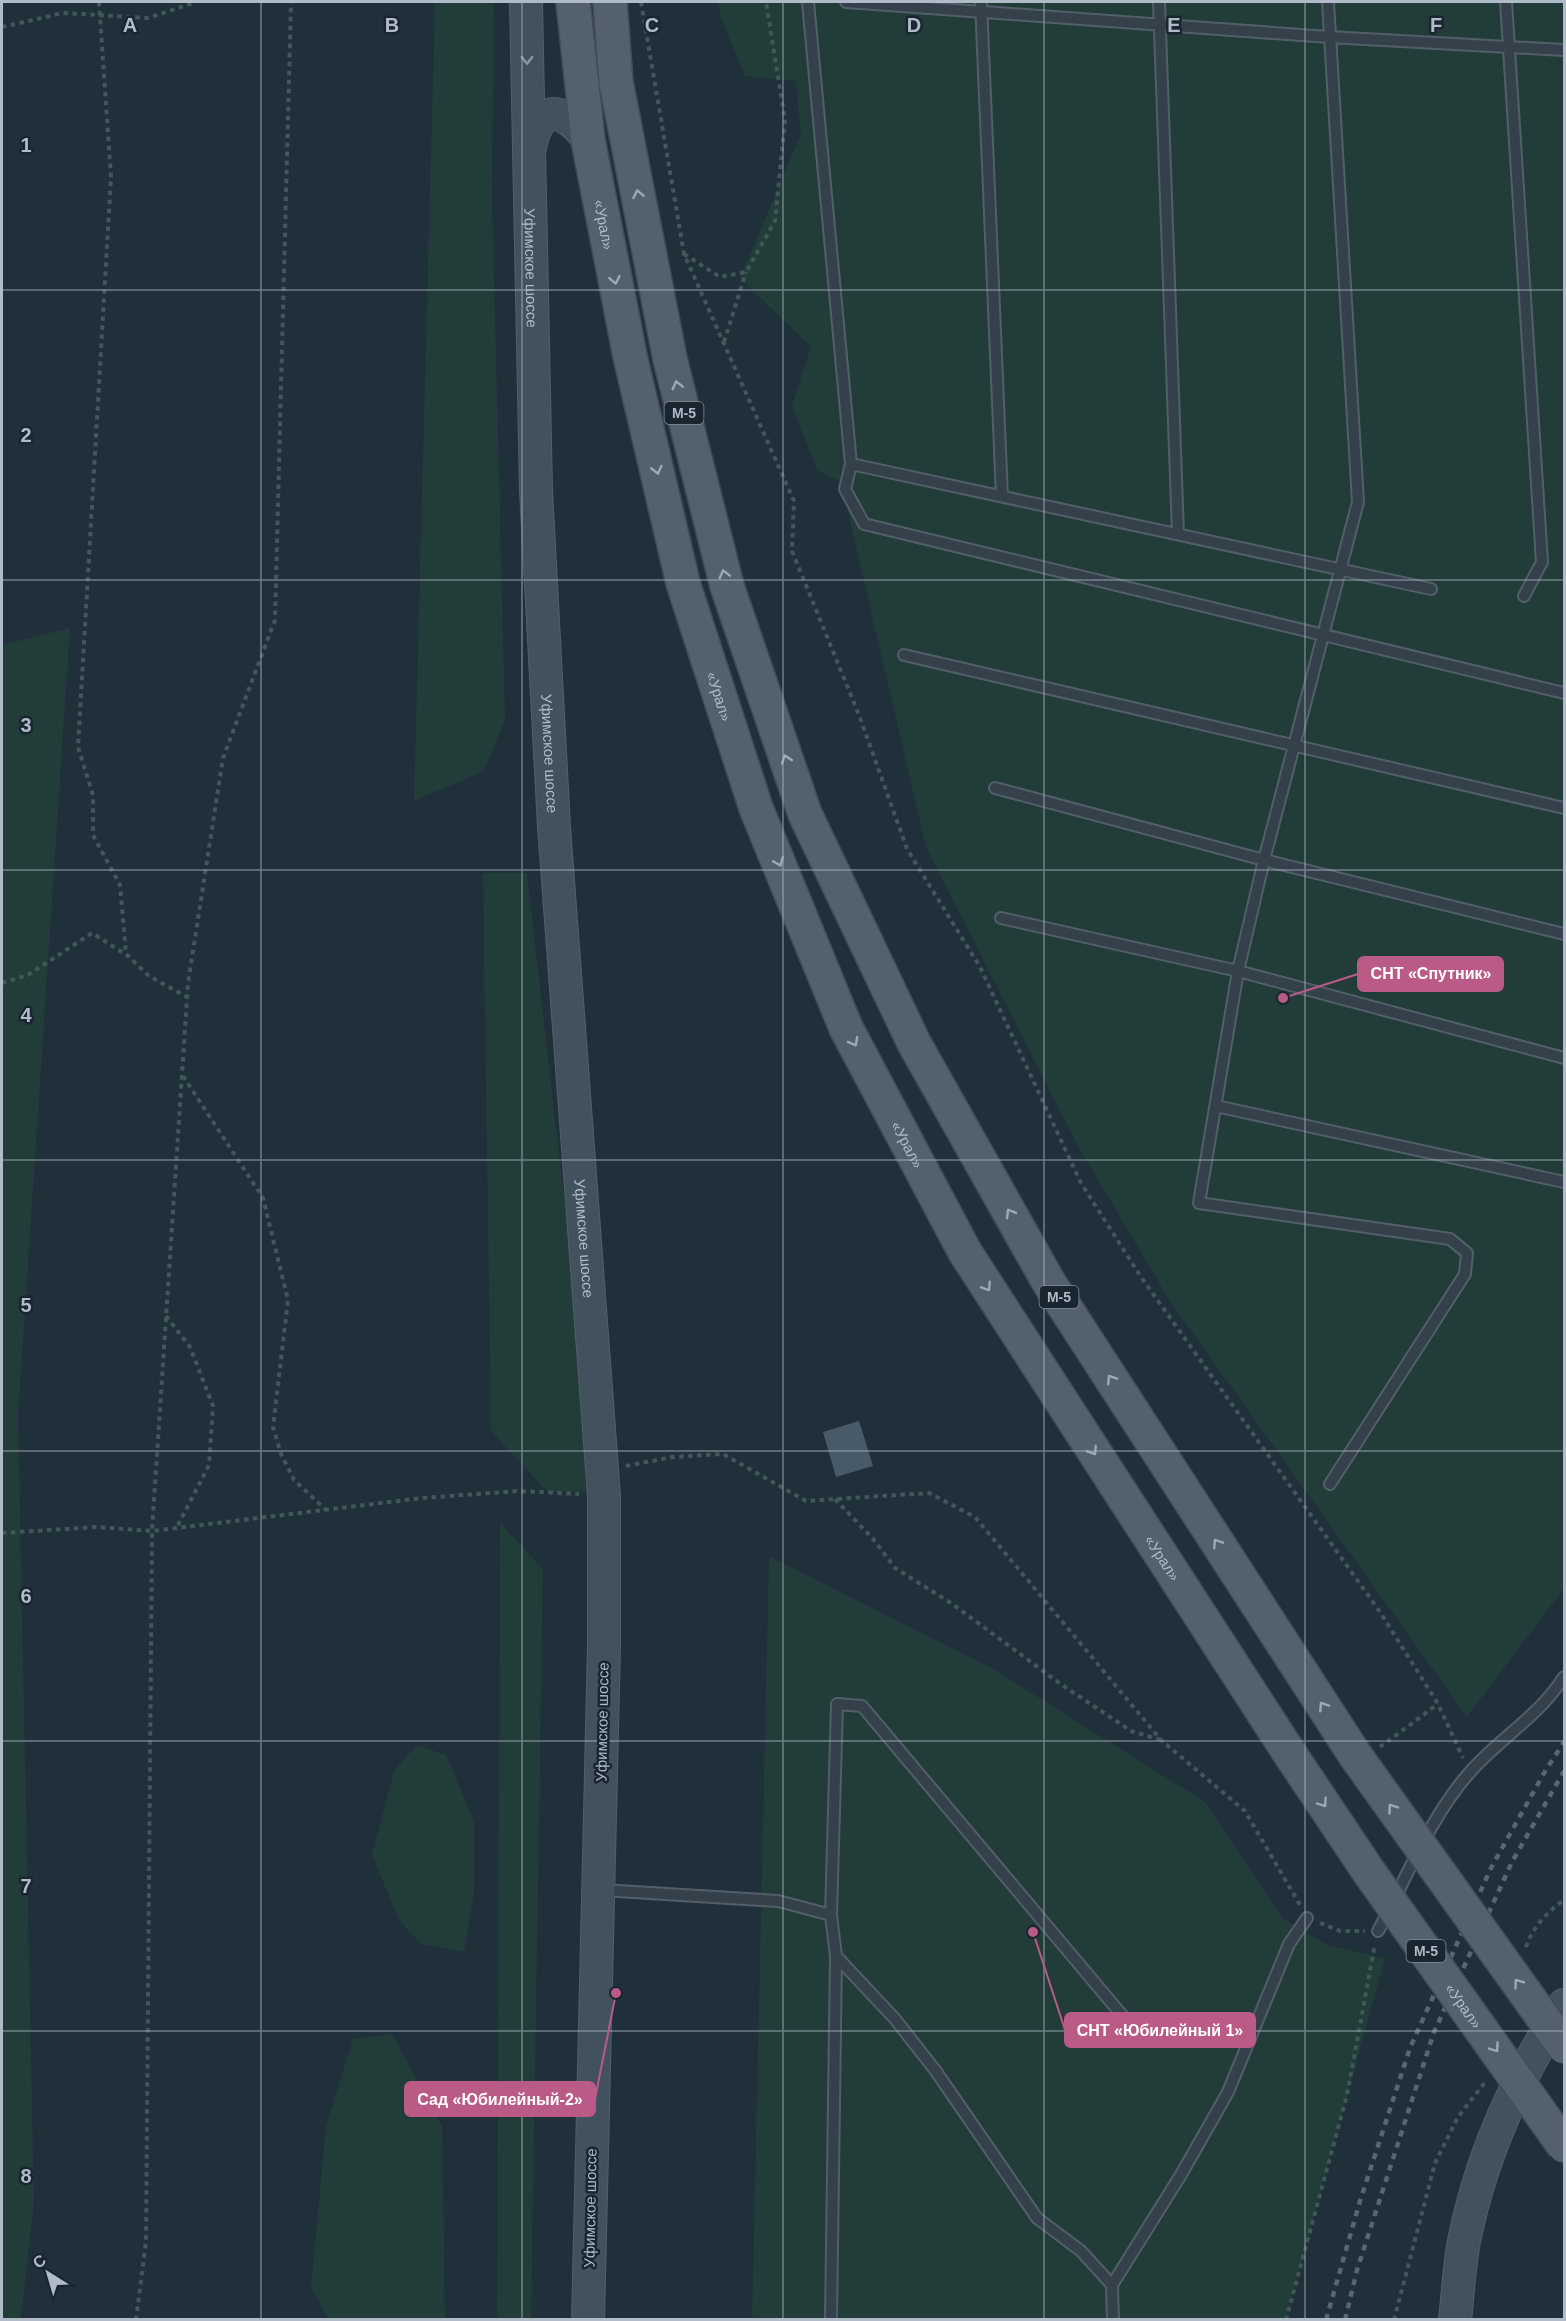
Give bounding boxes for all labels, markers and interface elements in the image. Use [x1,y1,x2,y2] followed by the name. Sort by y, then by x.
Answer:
[123,14,137,36] text: A
[385,14,399,36] text: B
[645,14,659,36] text: C
[907,14,921,36] text: D
[1167,14,1181,36] text: E
[1430,14,1442,36] text: F
[520,55,533,64] one-way arrow
[20,134,32,156] text: 1
[632,189,645,199] one-way arrow
[591,198,618,251] street label: «Урал»
[522,208,541,328] street label: Уфимское шоссе
[608,275,621,285] one-way arrow
[671,380,684,390] one-way arrow
[664,402,704,424] road number: М-5
[20,424,32,446] text: 2
[649,465,662,475] one-way arrow
[718,569,731,579] one-way arrow
[704,669,736,723] street label: «Урал»
[538,693,562,814] street label: Уфимское шоссе
[20,714,32,736] text: 3
[781,754,794,765] one-way arrow
[772,856,784,867] one-way arrow
[1358,957,1503,991] callout: СНТ «Спутник»
[1371,965,1491,982] text: СНТ «Спутник»
[20,1004,32,1026] text: 4
[847,1036,858,1046] one-way arrow
[888,1118,927,1171] street label: «Урал»
[572,1178,598,1298] street label: Уфимское шоссе
[1005,1208,1017,1219] one-way arrow
[980,1281,992,1291] one-way arrow
[1040,1286,1078,1308] road number: М-5
[20,1294,32,1316] text: 5
[1107,1375,1119,1385] one-way arrow
[1086,1444,1097,1455] one-way arrow
[1142,1532,1184,1584] street label: «Урал»
[1214,1538,1225,1549] one-way arrow
[20,1585,32,1607] text: 6
[592,1662,612,1782] street label: Уфимское шоссе
[1319,1702,1330,1713] one-way arrow
[1316,1796,1327,1807] one-way arrow
[1388,1803,1399,1814] one-way arrow
[20,1875,32,1897] text: 7
[1406,1940,1446,1962] road number: М-5
[1514,1978,1525,1989] one-way arrow
[1442,1980,1486,2031] street label: «Урал»
[1065,2013,1255,2047] callout: СНТ «Юбилейный 1»
[1077,2022,1243,2039] text: СНТ «Юбилейный 1»
[1488,2042,1499,2053] one-way arrow
[405,2082,595,2116] callout: Сад «Юбилейный-2»
[417,2091,583,2108] text: Сад «Юбилейный-2»
[580,2148,600,2268] street label: Уфимское шоссе
[20,2165,32,2187] text: 8
[18,2243,78,2303] north arrow
[30,2251,49,2272] text: С

